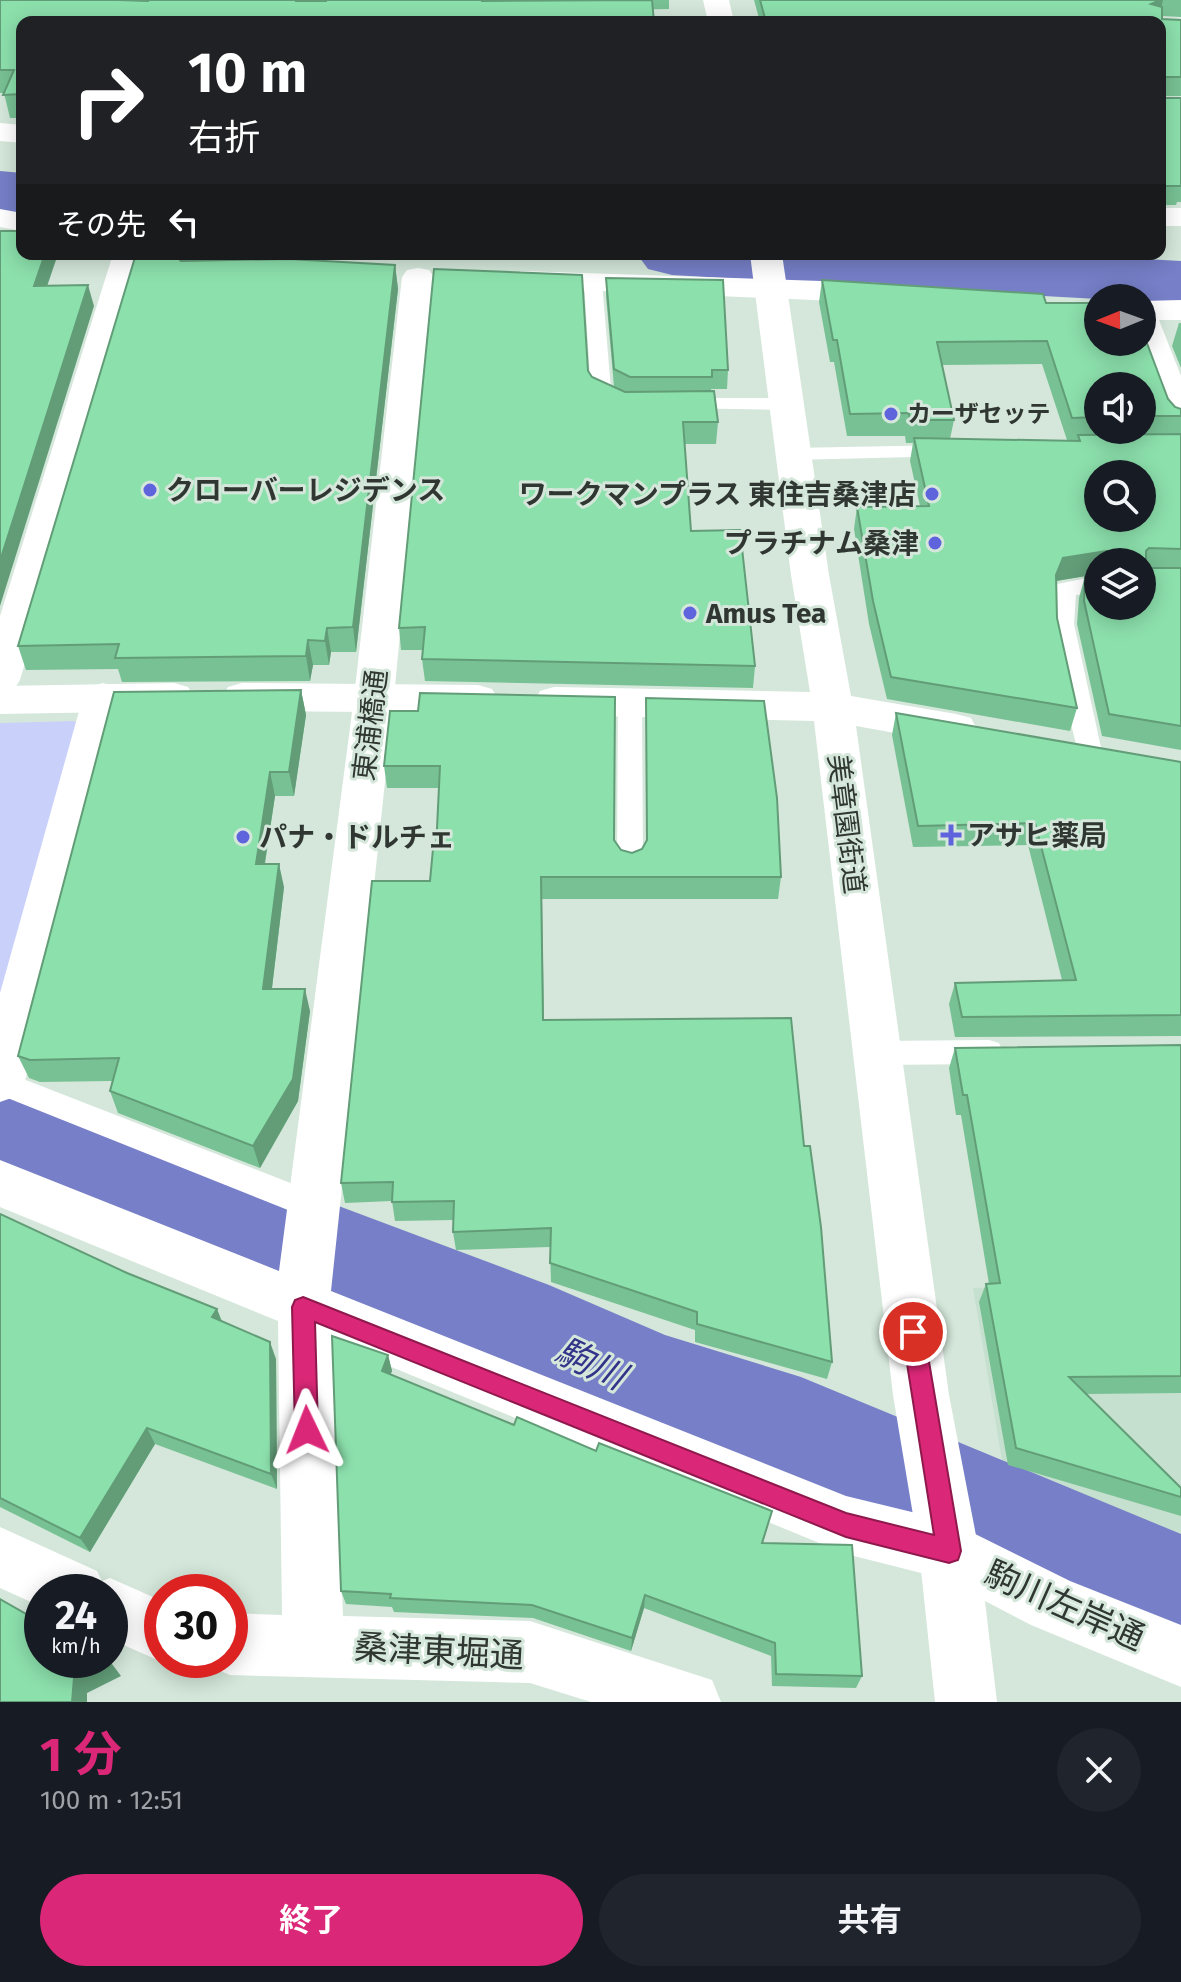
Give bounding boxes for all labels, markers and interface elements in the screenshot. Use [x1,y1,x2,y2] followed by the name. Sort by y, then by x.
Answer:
[188,40,307,107] text: 10 m
[56,48,160,152] icon: right
[188,116,260,160] text: 右折
[162,200,206,244] icon: left
[56,207,146,243] text: その先
[1084,284,1156,356] north arrow
[1084,284,1156,620] map controls
[1084,372,1156,444] button: sound
[907,400,1051,428] place label: カーザセッテ
[882,405,900,423] marker: カーザセッテ
[1084,460,1156,532] button: search
[166,474,445,507] place label: クローバーレジデンス
[519,478,916,511] place label: ワークマンプラス 東住吉桑津店
[141,481,159,499] marker: クローバーレジデンス
[923,485,941,503] marker: ワークマンプラス 東住吉桑津店
[724,527,919,560] place label: プラチナム桑津
[926,534,944,552] marker: プラチナム桑津
[1084,548,1156,620] button: layers
[705,597,826,630] place label: Amus Tea
[681,604,699,622] marker: Amus Tea
[347,667,394,783] street label: 東浦橋通
[822,753,871,896] street label: 美章園街道
[967,819,1107,852] place label: アサヒ薬局
[259,821,455,854] place label: パナ・ドルチェ
[942,826,960,844] marker: アサヒ薬局
[234,828,252,846] marker: パナ・ドルチェ
[879,1298,947,1366] pin
[891,1310,935,1354] icon: arrive
[549,1329,636,1401] water label: 駒川
[265,1388,349,1472] position arrow
[979,1552,1151,1659] street label: 駒川左岸通
[144,1574,248,1678] speed limit sign: 30
[55,1592,97,1640] text: 24
[353,1627,525,1676] street label: 桑津東堀通
[51,1634,101,1658] text: km/h
[40,1726,122,1784] text: 1 分
[1057,1728,1141,1812] button: close
[40,1785,183,1816] text: 100 m · 12:51
[40,1874,583,1966] button: 終了
[599,1874,1141,1966] button: 共有

